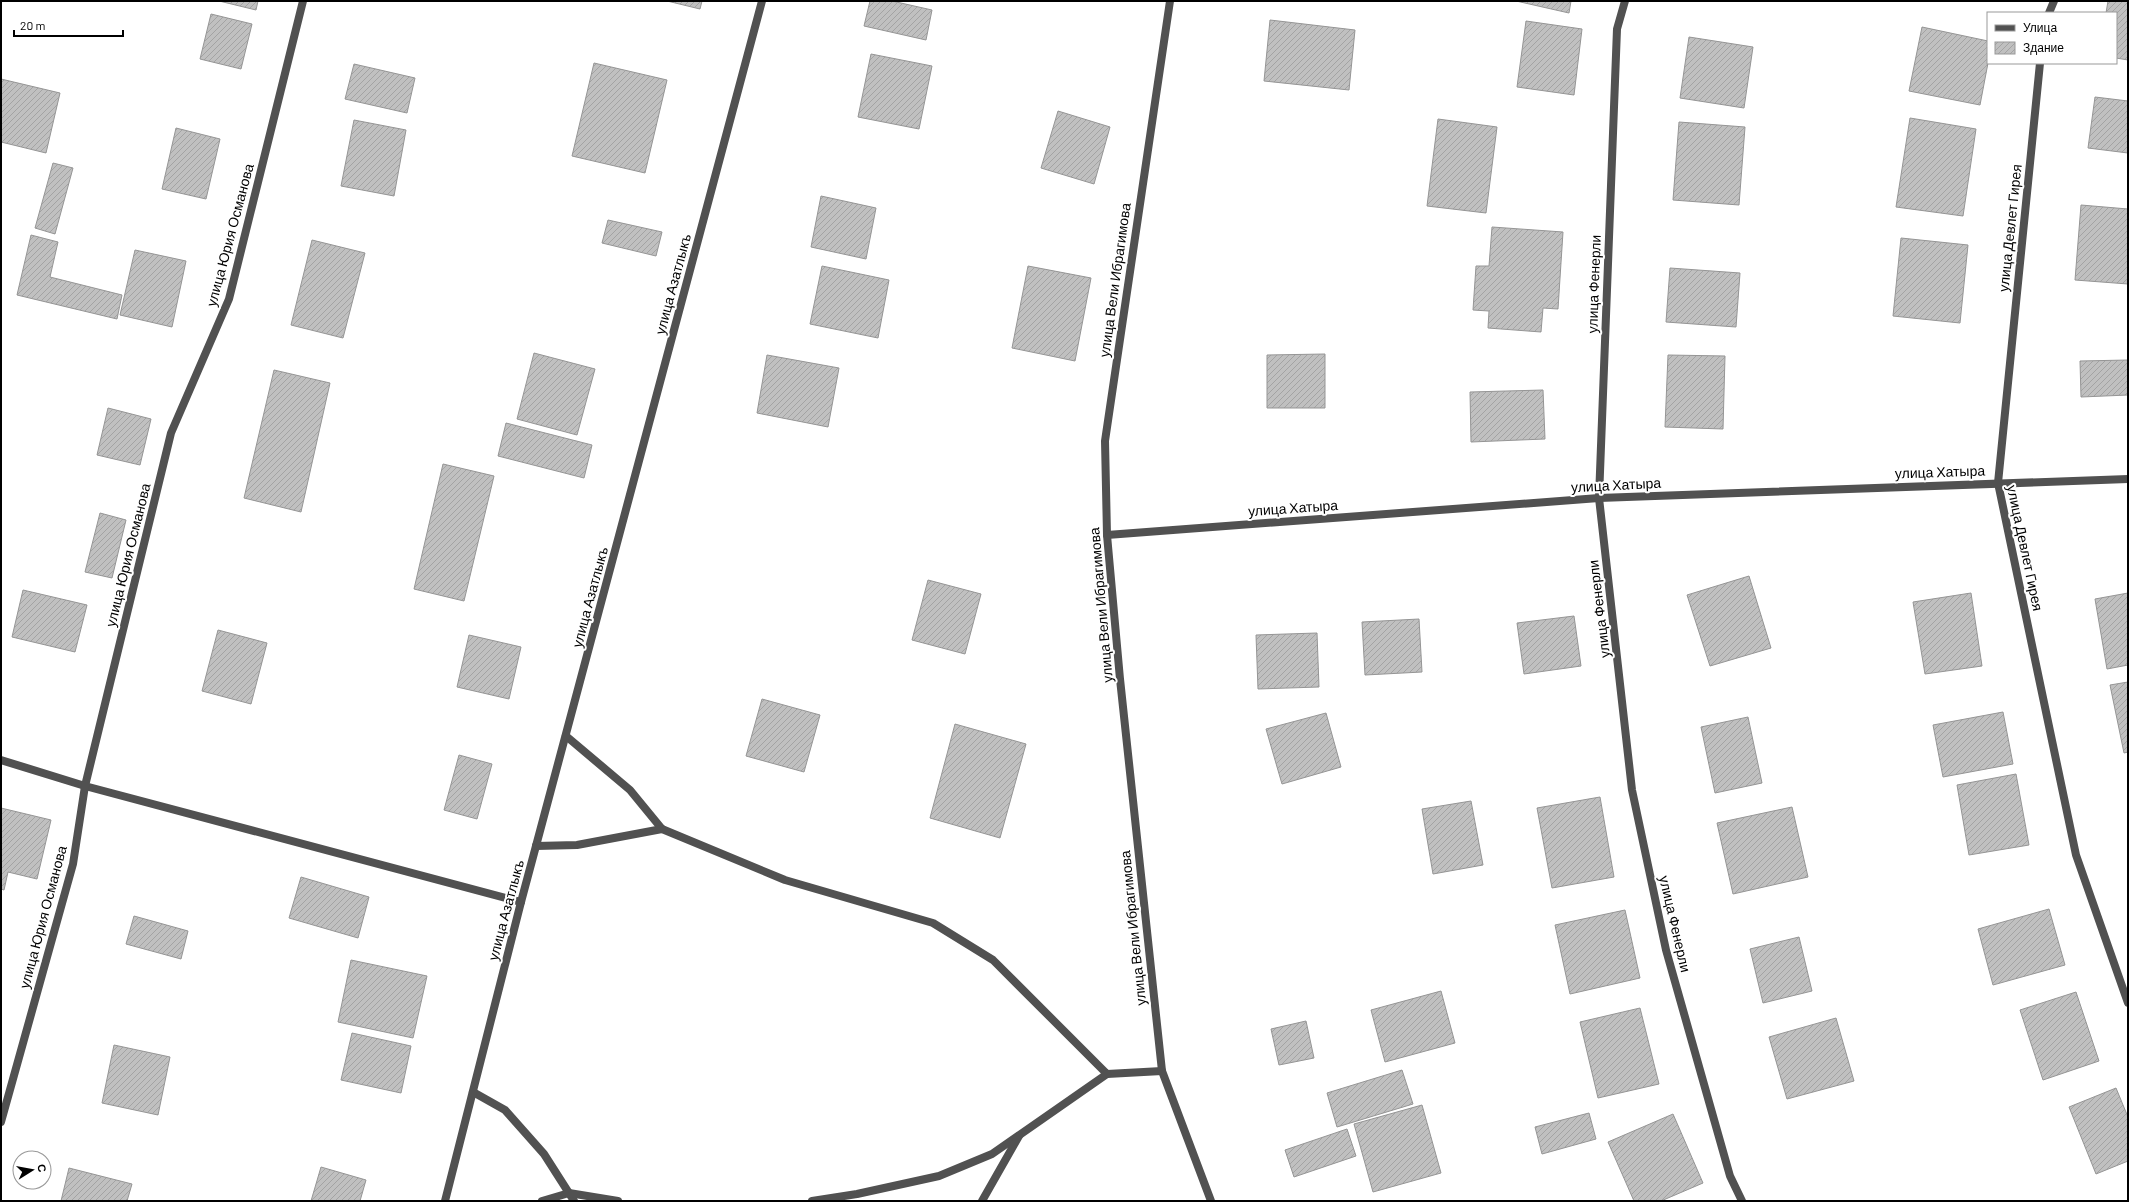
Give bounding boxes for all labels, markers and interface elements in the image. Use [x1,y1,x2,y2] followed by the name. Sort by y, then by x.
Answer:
[14,12,123,38] scale bar
[1987,12,2117,64] legend
[20,18,46,32] text: 20 m
[2023,20,2057,35] text: Улица
[2023,40,2064,55] text: Здание
[202,161,257,308] street label: улица Юрия Османова
[1994,163,2025,293] street label: улица Девлет Гирея
[1095,201,1134,358] street label: улица Вели Ибрагимова
[651,231,694,336] street label: улица Азатлыкъ
[1583,234,1604,334] street label: улица Фенерли
[1895,461,1986,482] street label: улица Хатыра
[1571,474,1662,495] street label: улица Хатыра
[101,481,154,628] street label: улица Юрия Османова
[2004,483,2047,612] street label: улица Девлет Гирея
[1247,496,1339,519] street label: улица Хатыра
[1085,526,1116,683] street label: улица Вели Ибрагимова
[568,544,611,649] street label: улица Азатлыкъ
[1584,559,1613,659] street label: улица Фенерли
[15,843,70,990] street label: улица Юрия Османова
[1116,849,1149,1006] street label: улица Вели Ибрагимова
[484,857,527,962] street label: улица Азатлыкъ
[1656,874,1695,974] street label: улица Фенерли
[12,1150,52,1190] north arrow
[35,1163,49,1173] text: С

